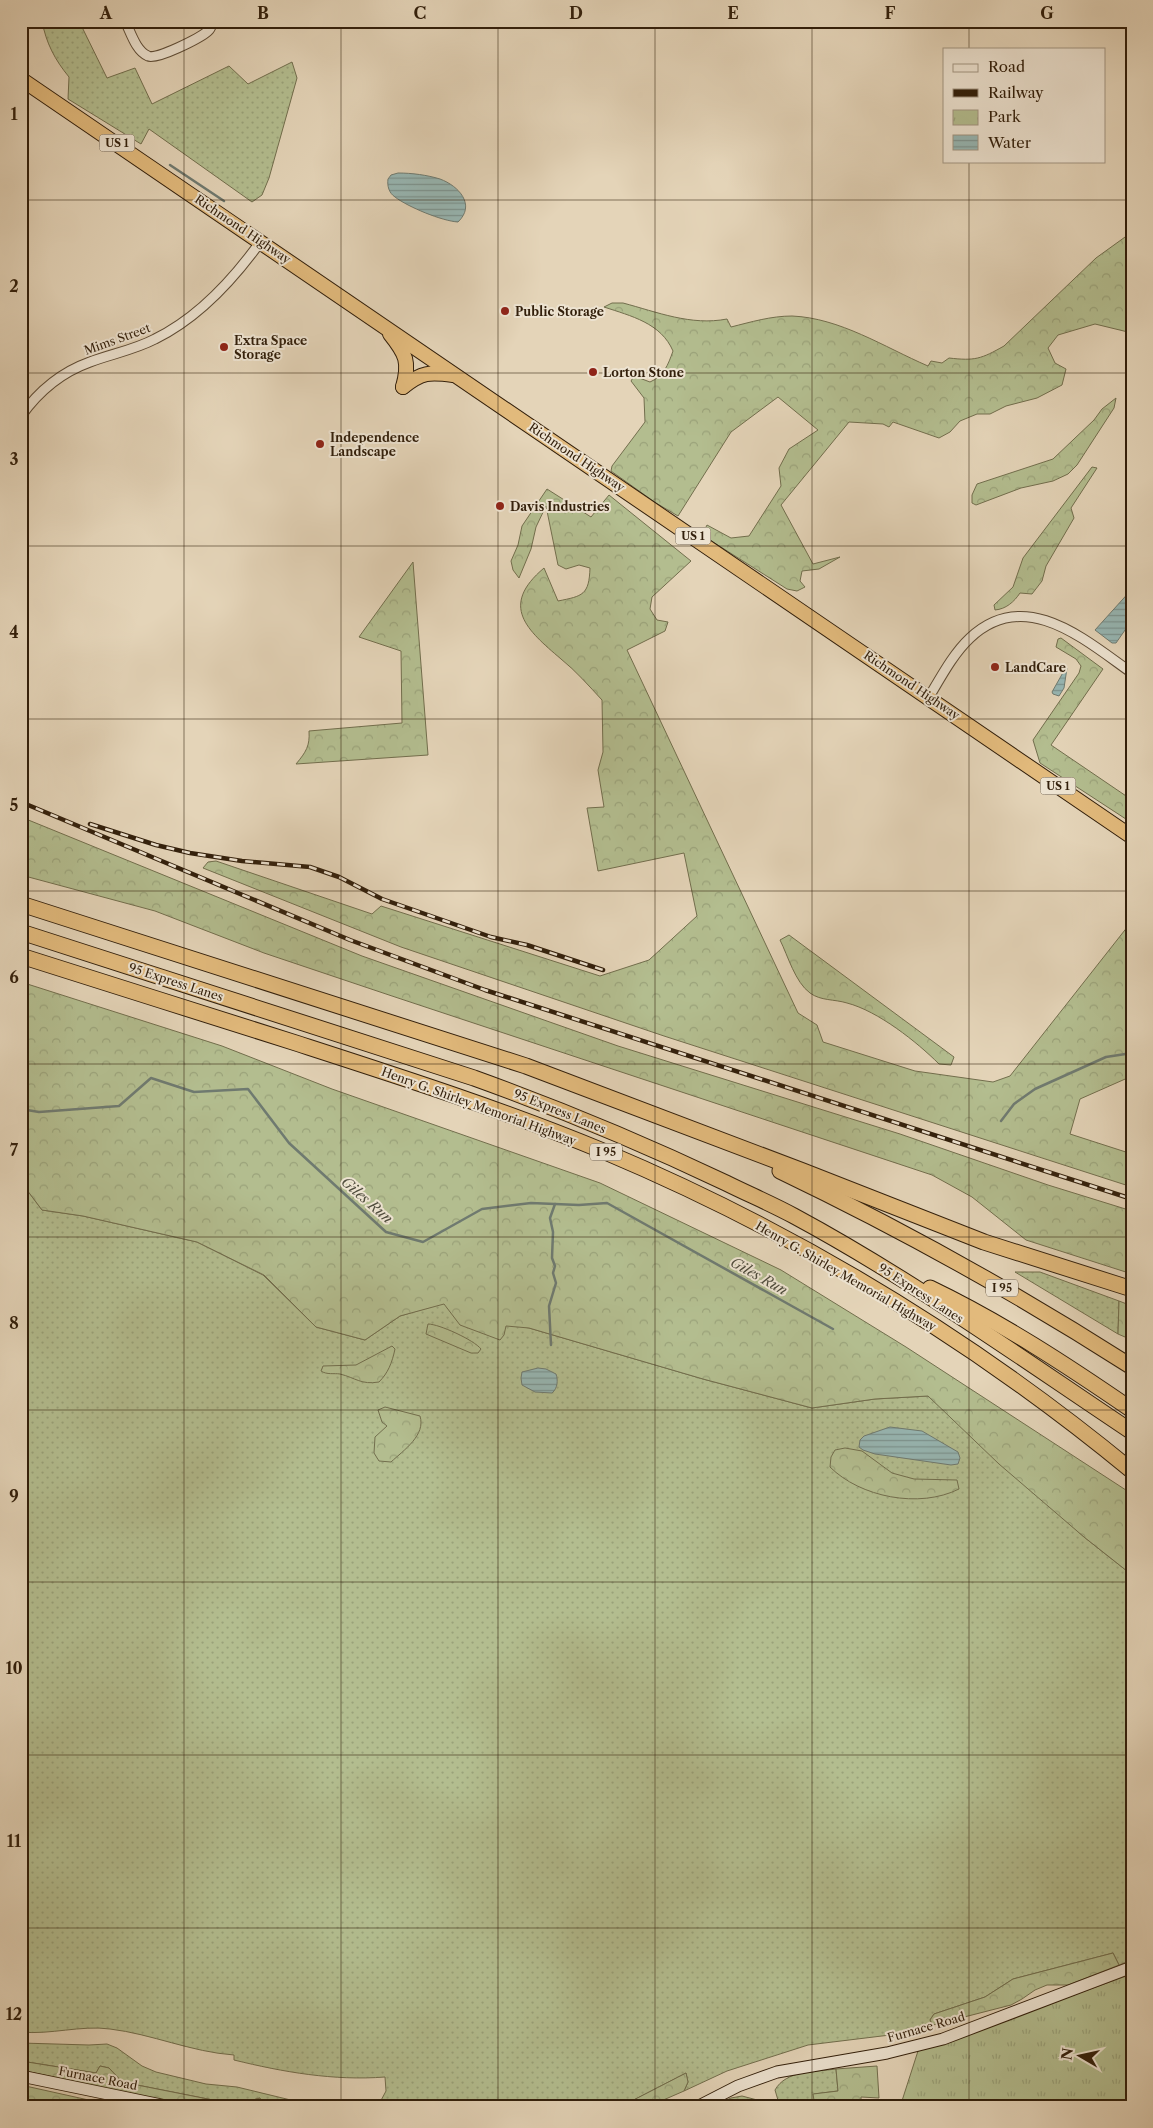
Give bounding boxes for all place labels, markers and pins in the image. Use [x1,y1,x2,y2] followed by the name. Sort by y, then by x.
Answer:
[515,304,604,319] place label: Public Storage
[499,305,511,317] marker: Public Storage
[234,333,307,362] place label: Extra Space Storage
[218,341,230,353] marker: Extra Space Storage
[603,365,684,380] place label: Lorton Stone
[587,366,599,378] marker: Lorton Stone
[330,430,419,459] place label: Independence Landscape
[314,438,326,450] marker: Independence Landscape
[510,499,610,514] place label: Davis Industries
[494,500,506,512] marker: Davis Industries
[1005,660,1066,675] place label: LandCare
[989,661,1001,673] marker: LandCare

